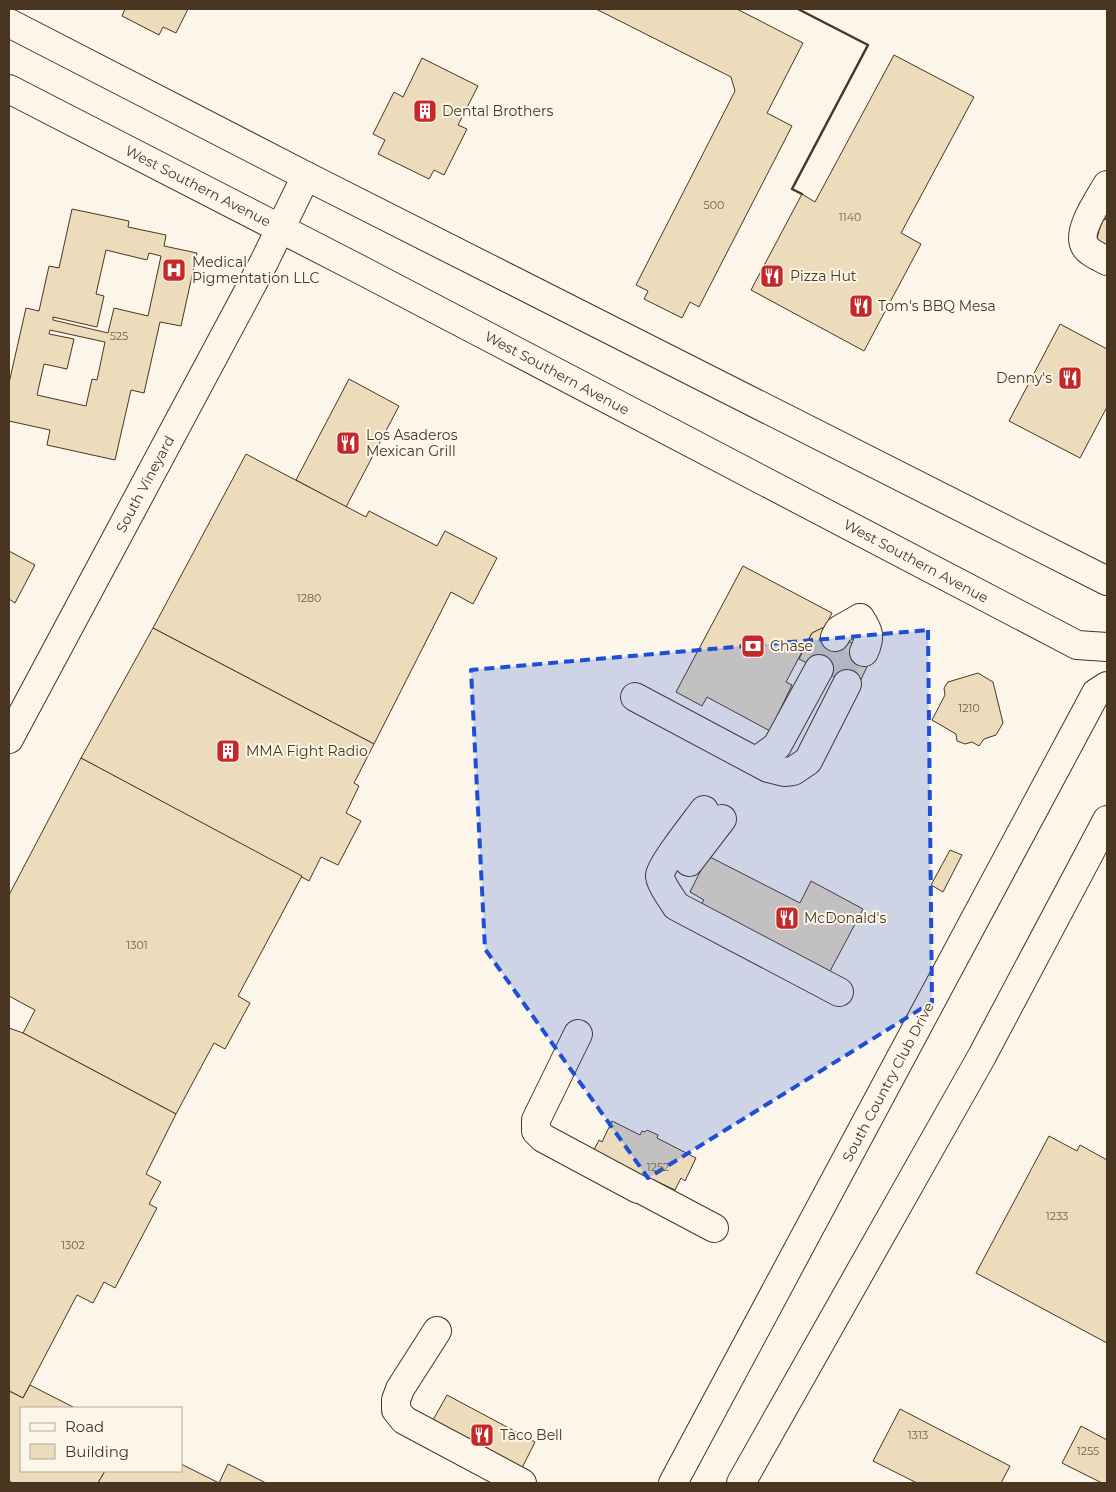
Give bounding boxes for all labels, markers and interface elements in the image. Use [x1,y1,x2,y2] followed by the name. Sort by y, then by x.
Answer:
[412,98,438,124] building icon: Dental Brothers
[442,102,554,120] place label: Dental Brothers
[122,141,274,231] street label: West Southern Avenue
[704,198,724,212] house number: 500
[839,210,861,224] house number: 1140
[192,253,320,287] place label: Medical Pigmentation LLC
[161,257,187,283] hospital icon: Medical Pigmentation LLC
[759,263,785,289] restaurant icon: Pizza Hut
[790,267,857,285] place label: Pizza Hut
[848,293,874,319] restaurant icon: Tom's BBQ Mesa
[878,297,996,315] place label: Tom's BBQ Mesa
[482,327,632,419] street label: West Southern Avenue
[110,329,128,343] house number: 525
[1057,365,1083,391] restaurant icon: Denny's
[996,369,1052,387] place label: Denny's
[366,426,458,460] place label: Los Asaderos Mexican Grill
[335,430,361,456] restaurant icon: Los Asaderos Mexican Grill
[112,432,178,536] street label: South Vineyard
[841,515,991,607] street label: West Southern Avenue
[297,591,321,605] house number: 1280
[740,633,766,659] bank icon: Chase
[770,637,813,655] place label: Chase
[958,701,980,715] house number: 1210
[215,738,241,764] building icon: MMA Fight Radio
[246,742,368,760] place label: MMA Fight Radio
[774,905,800,931] restaurant icon: McDonald's
[804,909,886,927] place label: McDonald's
[126,938,148,952] house number: 1301
[838,999,938,1165] street label: South Country Club Drive
[647,1160,669,1174] house number: 1252
[1046,1209,1068,1223] house number: 1233
[61,1238,85,1252] house number: 1302
[20,1407,182,1472] legend
[65,1417,104,1436] text: Road
[469,1422,495,1448] restaurant icon: Taco Bell
[500,1426,563,1444] place label: Taco Bell
[908,1428,928,1442] house number: 1313
[65,1442,129,1461] text: Building
[1077,1444,1099,1458] house number: 1255

